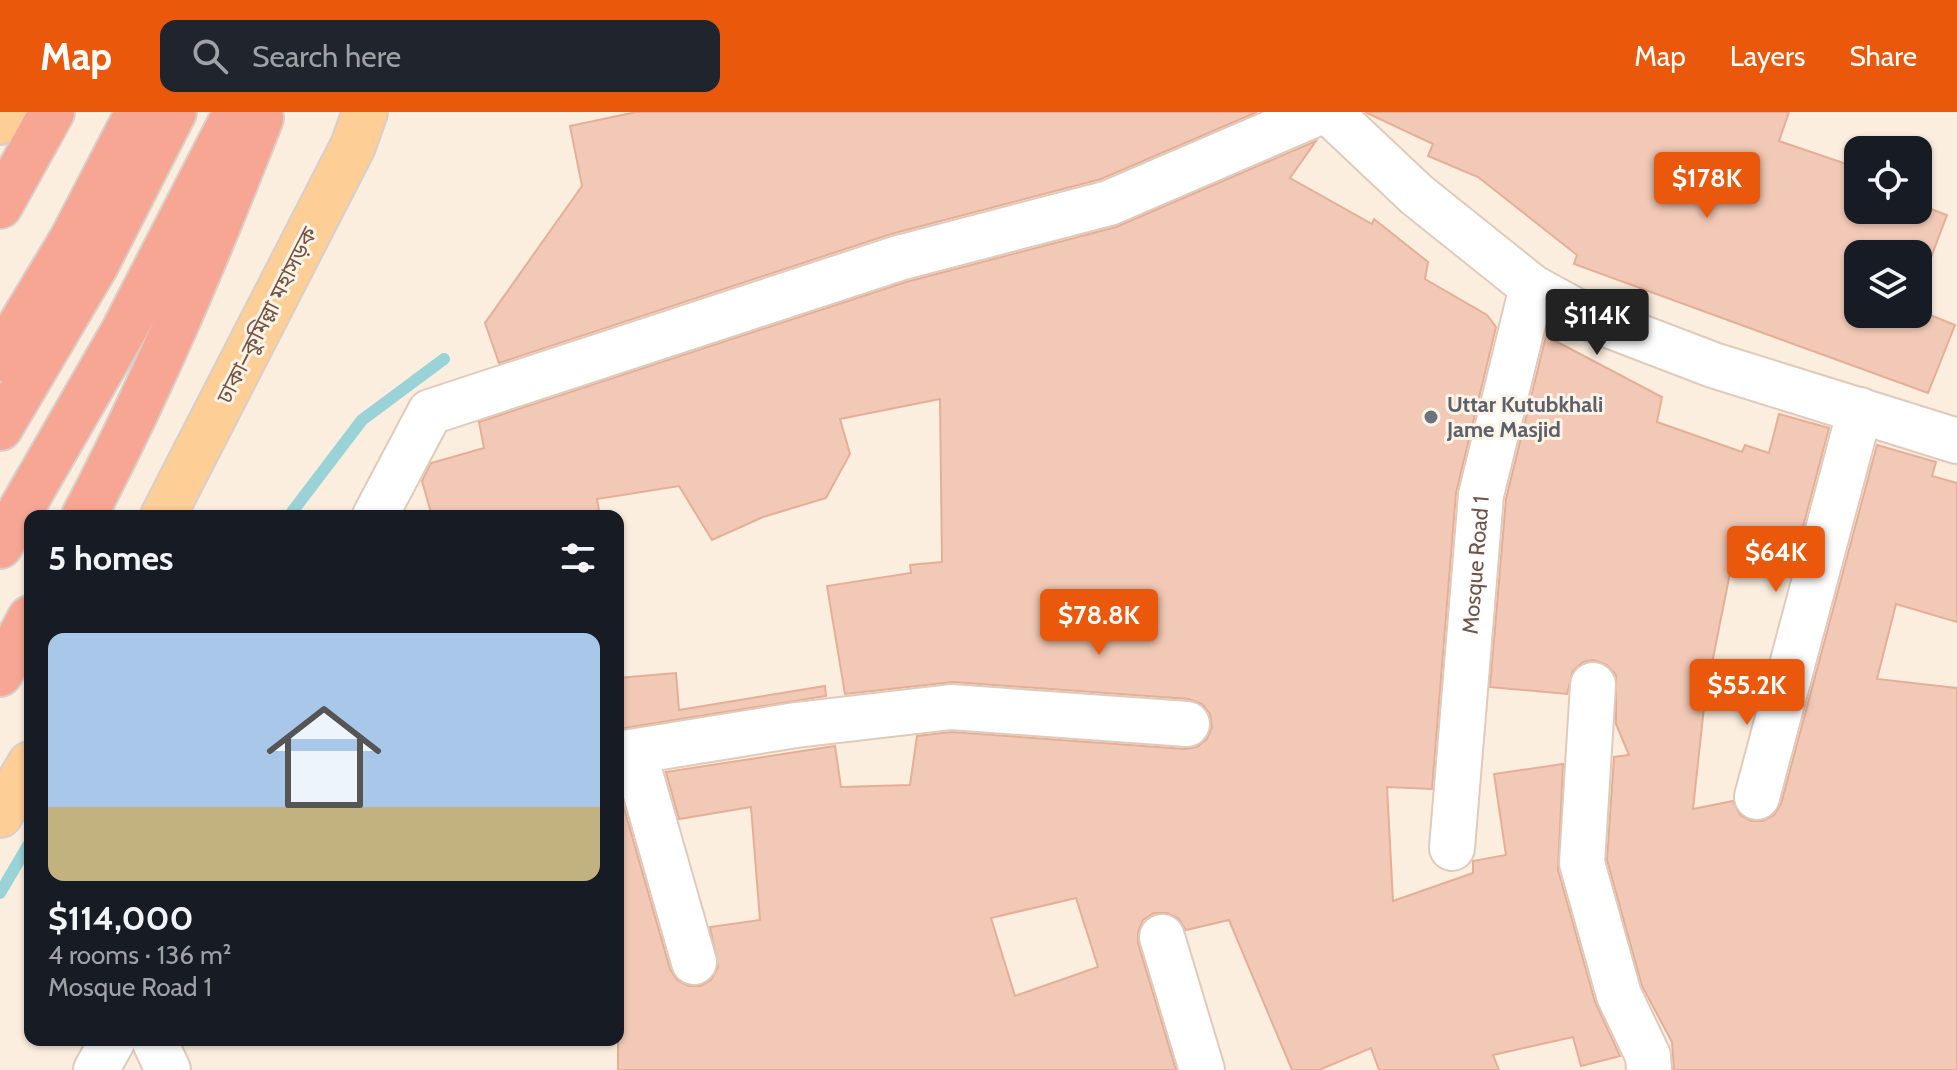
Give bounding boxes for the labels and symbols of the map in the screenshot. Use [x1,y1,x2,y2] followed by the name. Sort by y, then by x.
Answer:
[1651,152,1763,220] pin: $178K
[210,222,323,409] street label: ঢাকা–কুমিল্লা মহাসড়ক
[1541,289,1653,357] pin: $114K
[1446,391,1603,443] place label: Uttar Kutubkhali Jame Masjid
[1422,408,1440,426] marker: Uttar Kutubkhali Jame Masjid
[1456,495,1494,635] street label: Mosque Road 1
[1729,526,1823,594] pin: $64K
[1034,589,1164,657] pin: $78.8K
[1682,659,1812,727] pin: $55.2K

